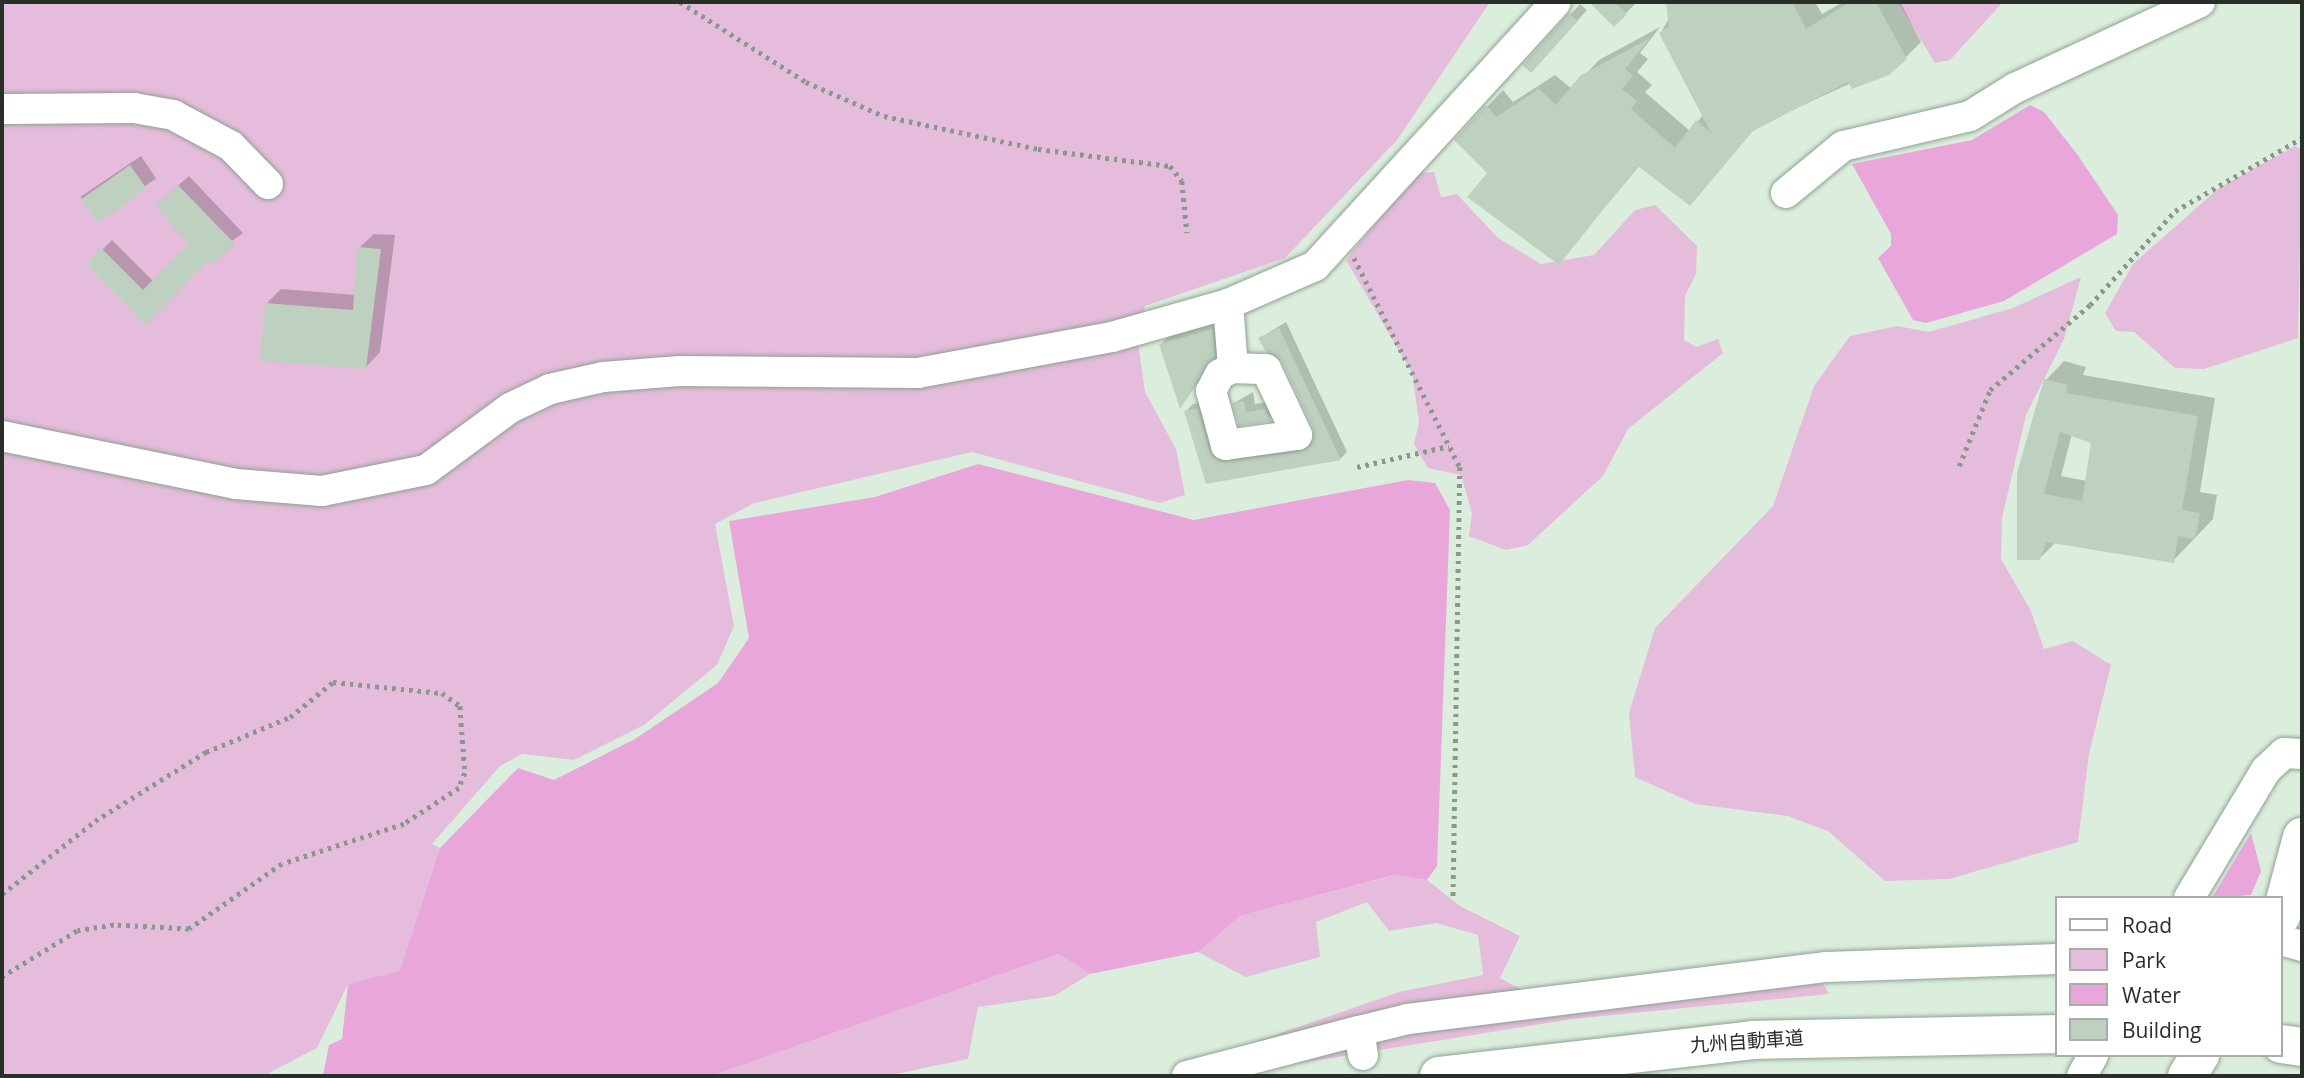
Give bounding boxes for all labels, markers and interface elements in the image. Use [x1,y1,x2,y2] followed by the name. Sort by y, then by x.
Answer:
[2056,896,2283,1057] legend
[2122,911,2172,939] text: Road
[2122,946,2166,974] text: Park
[2122,981,2181,1009] text: Water
[2122,1016,2201,1044] text: Building
[1689,1027,1805,1057] street label: 九州自動車道

